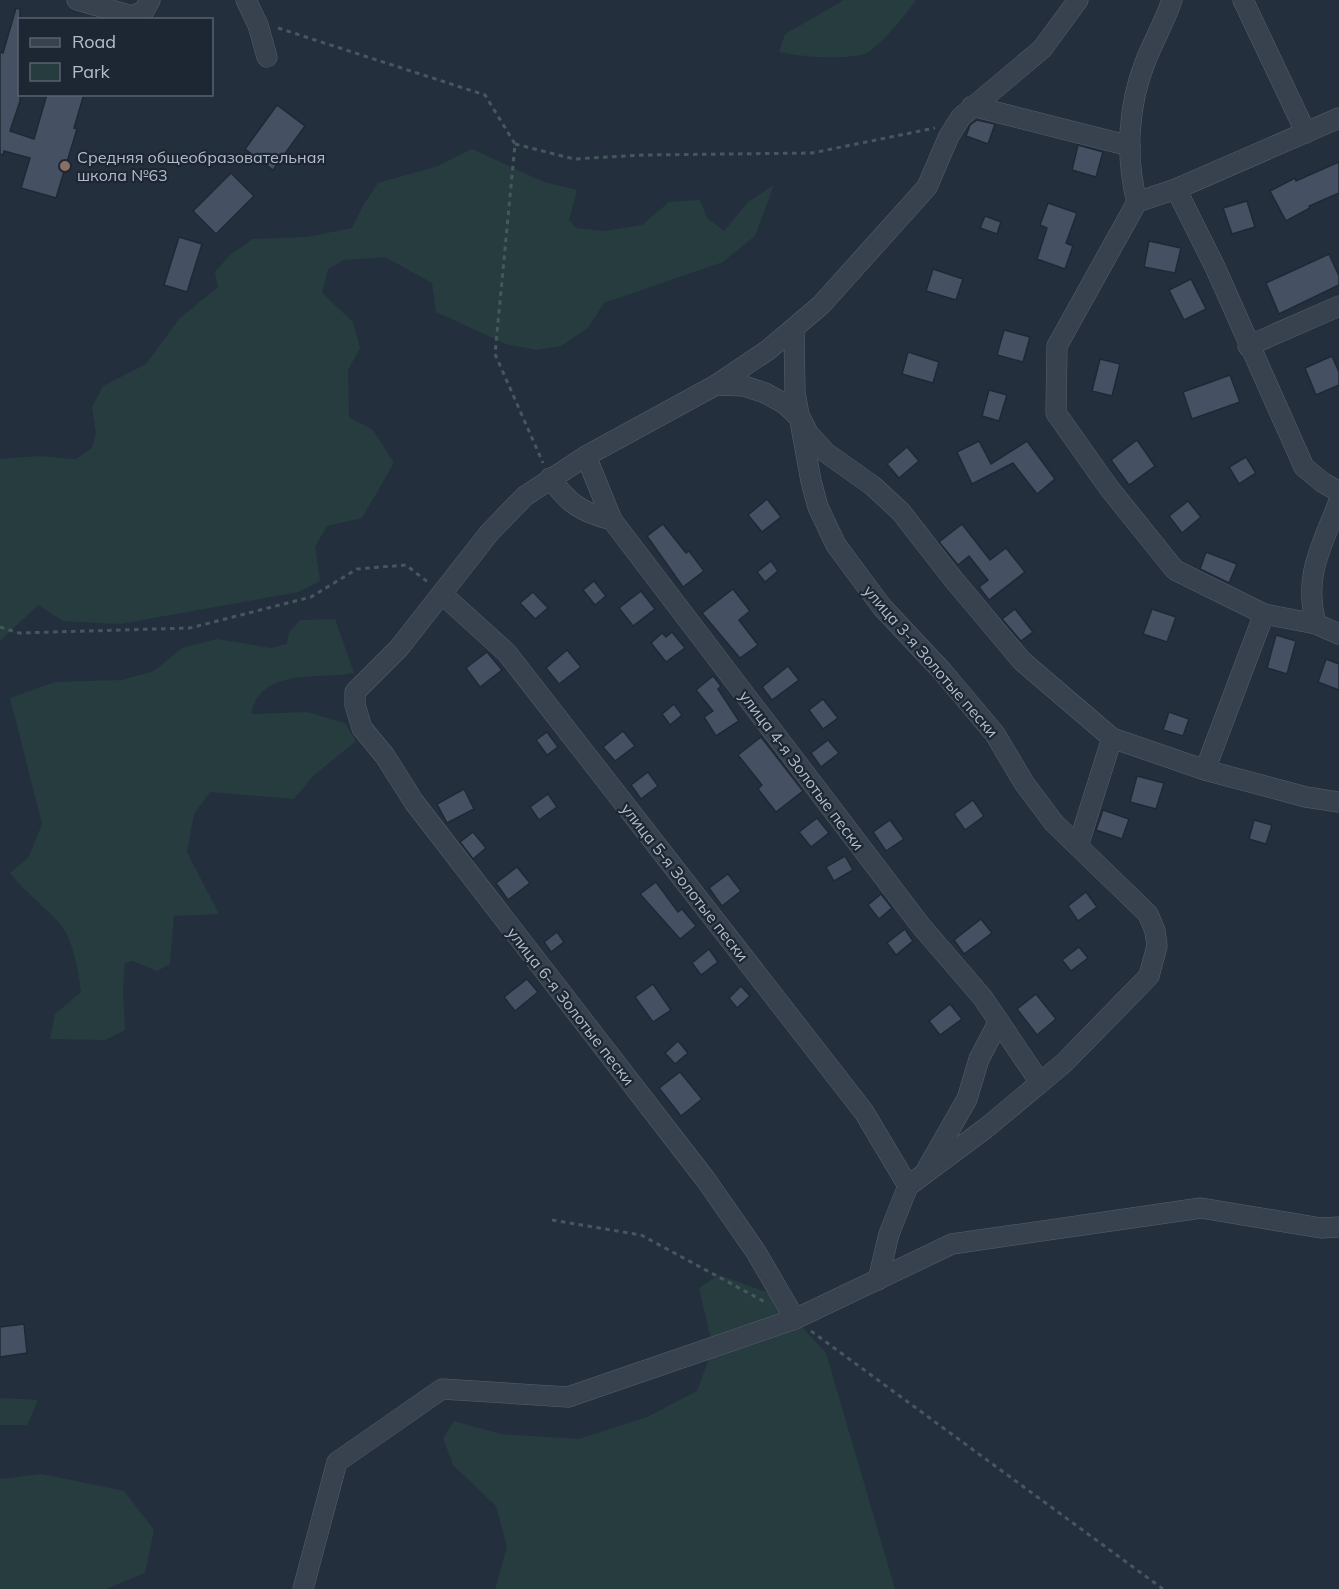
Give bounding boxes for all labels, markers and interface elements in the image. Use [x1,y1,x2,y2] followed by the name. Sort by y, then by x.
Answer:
[18,18,213,96] legend
[72,30,116,53] text: Road
[72,60,111,83] text: Park
[77,147,325,185] place label: Средняя общеобразовательная школа №63
[58,159,72,173] marker: Средняя общеобразовательная школа №63
[859,581,1003,741] street label: улица 3-я Золотые пески
[735,686,869,854] street label: улица 4-я Золотые пески
[617,799,753,965] street label: улица 5-я Золотые пески
[503,923,639,1089] street label: улица 6-я Золотые пески

